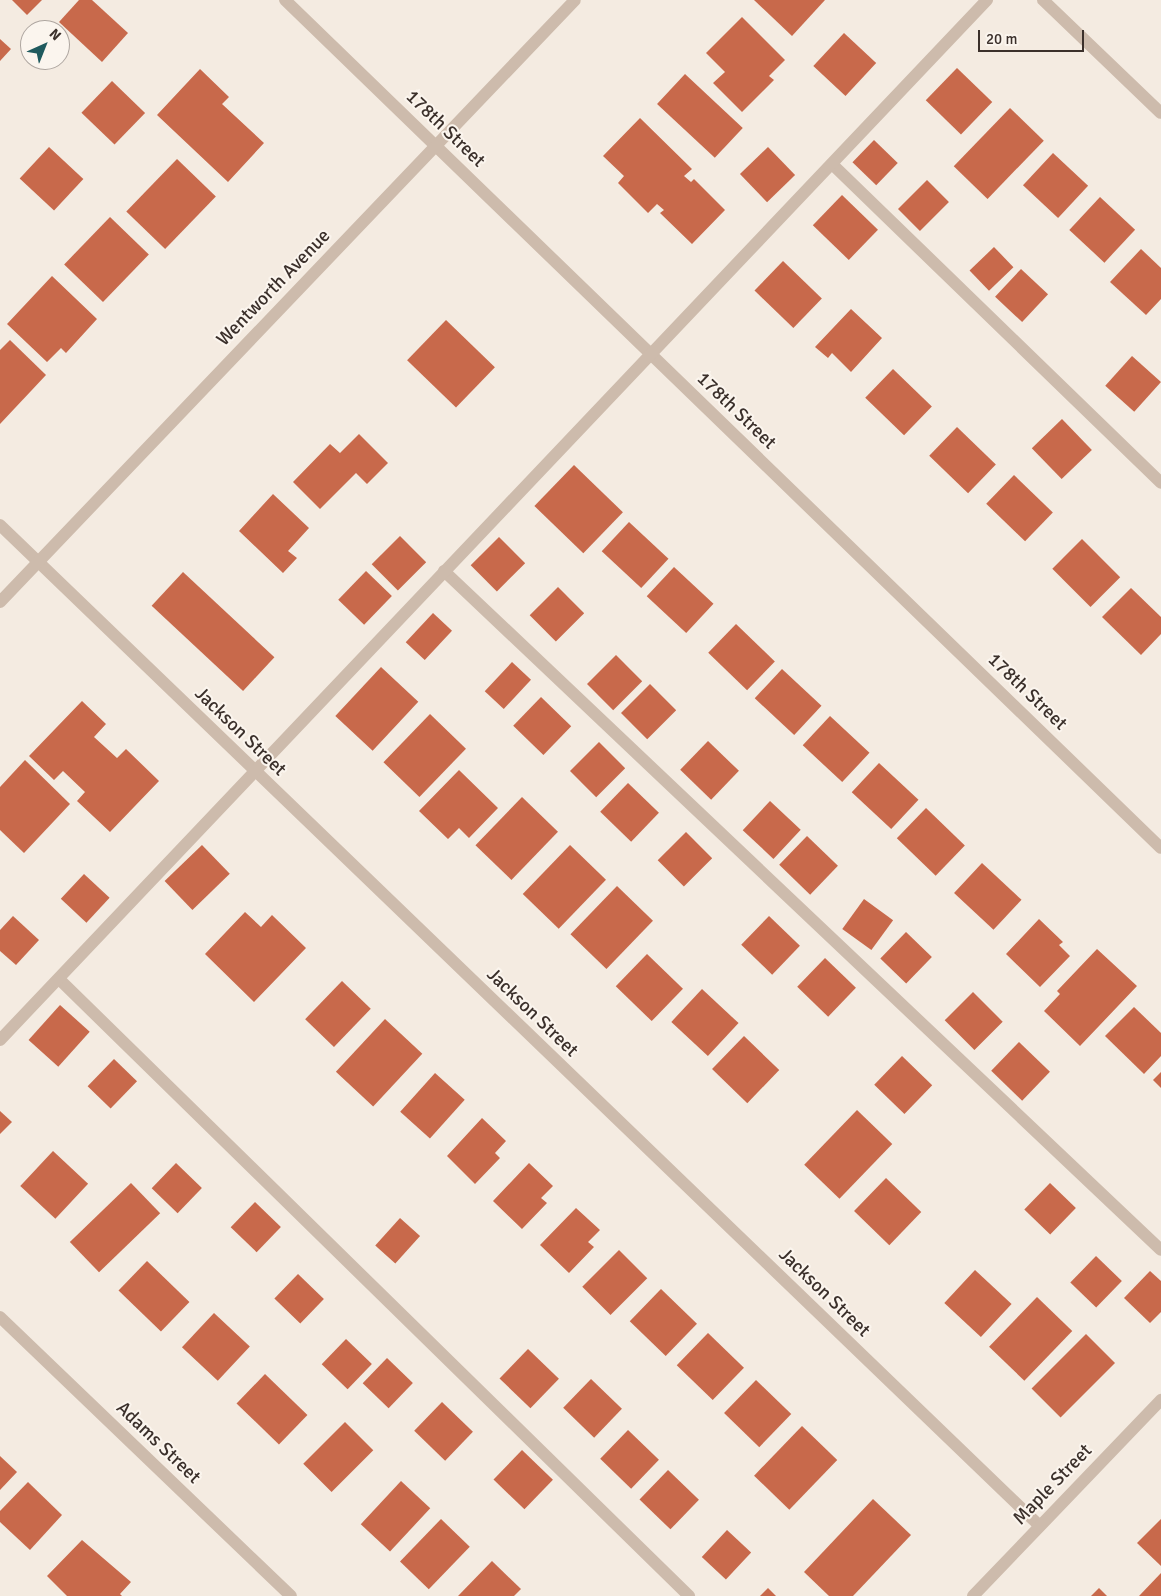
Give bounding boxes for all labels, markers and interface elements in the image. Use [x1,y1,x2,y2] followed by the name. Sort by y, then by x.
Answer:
[20,20,70,70] north arrow
[981,20,1087,52] scale bar
[46,25,64,44] text: N
[986,30,1017,48] text: 20 m
[401,86,489,172] street label: 178th Street
[213,225,335,351] street label: Wentworth Avenue
[692,368,780,454] street label: 178th Street
[983,649,1071,735] street label: 178th Street
[190,683,290,781] street label: Jackson Street
[482,964,582,1062] street label: Jackson Street
[774,1244,874,1342] street label: Jackson Street
[111,1397,205,1489] street label: Adams Street
[1009,1440,1097,1530] street label: Maple Street

